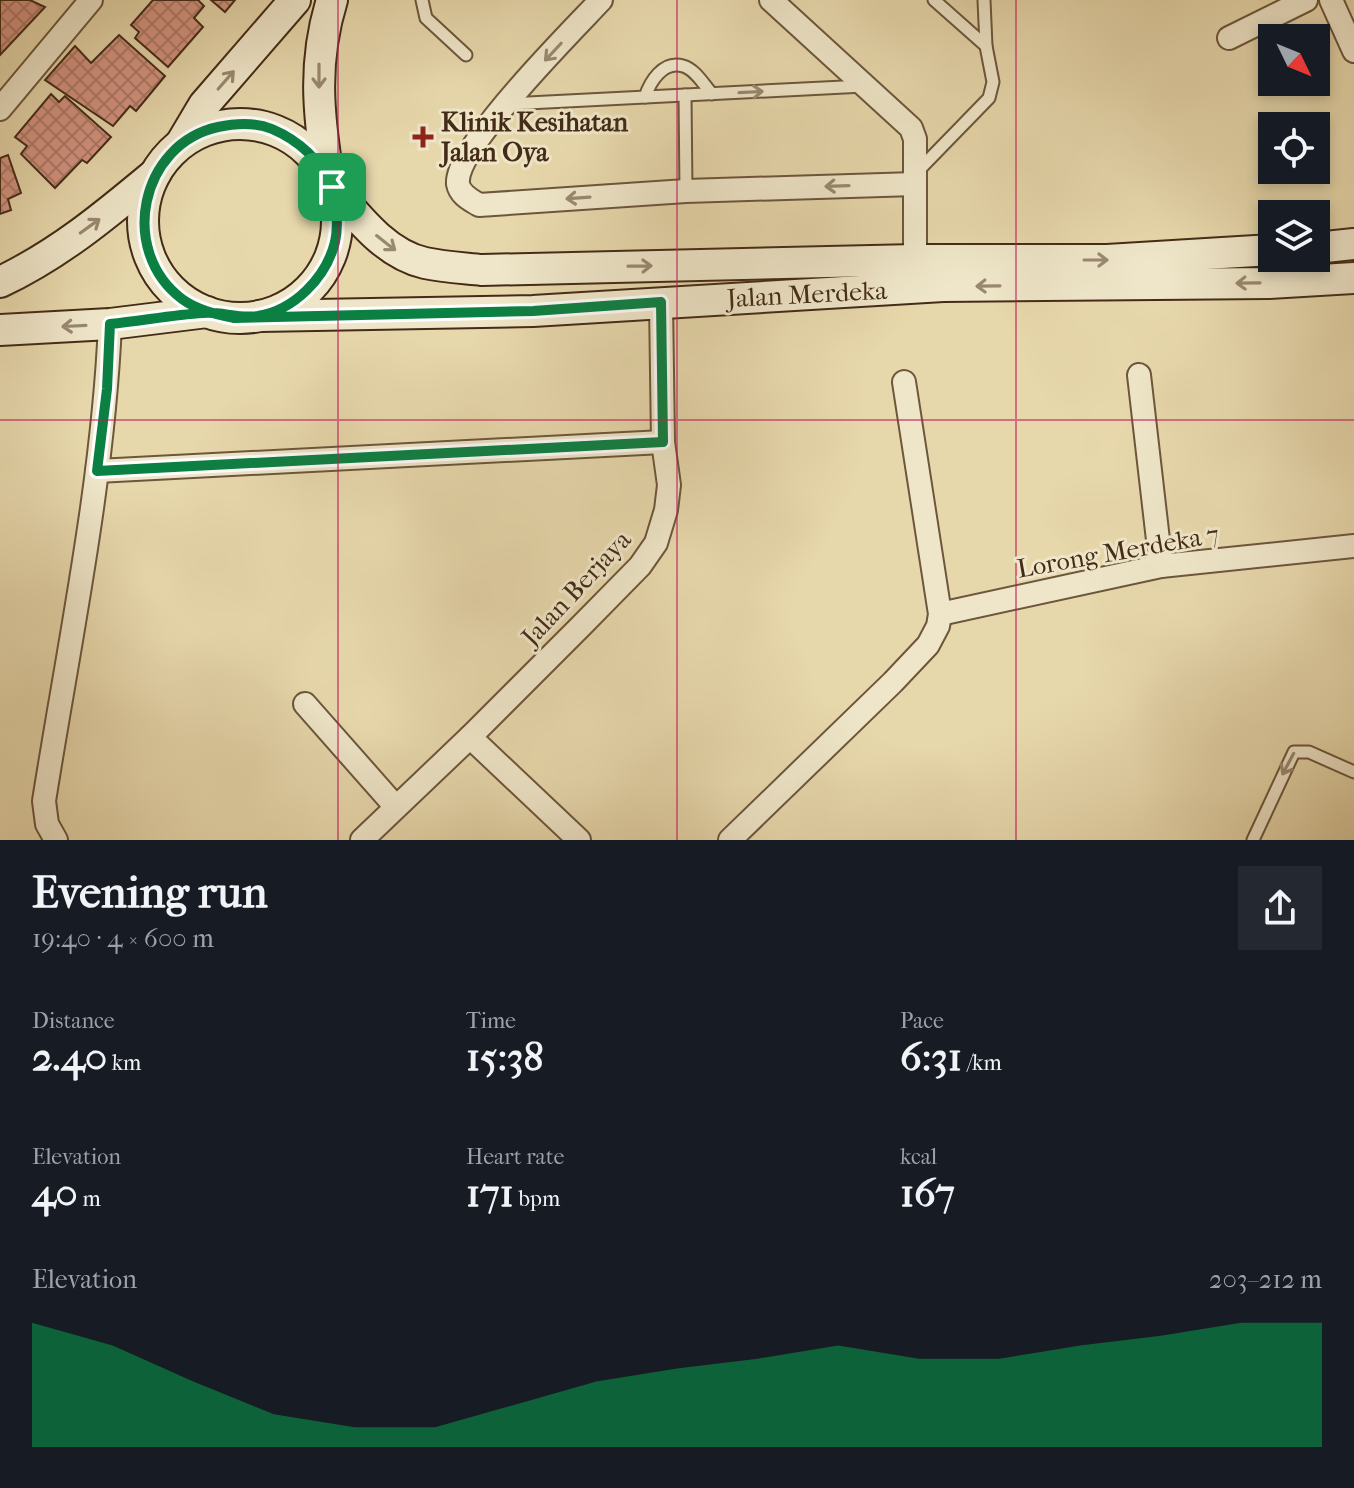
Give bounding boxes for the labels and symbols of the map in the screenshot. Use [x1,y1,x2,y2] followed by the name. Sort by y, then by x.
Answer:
[1258,24,1330,96] north arrow
[544,42,563,62] one-way arrow
[311,62,326,89] one-way arrow
[217,70,235,90] one-way arrow
[737,84,764,99] one-way arrow
[438,107,629,168] place label: Klinik Kesihatan Jalan Oya
[412,126,434,148] marker: Klinik Kesihatan Jalan Oya
[298,153,366,221] pin
[824,179,851,194] one-way arrow
[565,191,592,206] one-way arrow
[79,218,100,235] one-way arrow
[375,234,396,251] one-way arrow
[1082,252,1109,267] one-way arrow
[626,259,653,274] one-way arrow
[724,275,889,314] street label: Jalan Merdeka
[1235,275,1262,291] one-way arrow
[975,278,1002,293] one-way arrow
[61,319,88,334] one-way arrow
[1015,518,1222,585] street label: Lorong Merdeka 7
[514,524,638,654] street label: Jalan Berjaya
[1280,752,1296,775] one-way arrow

